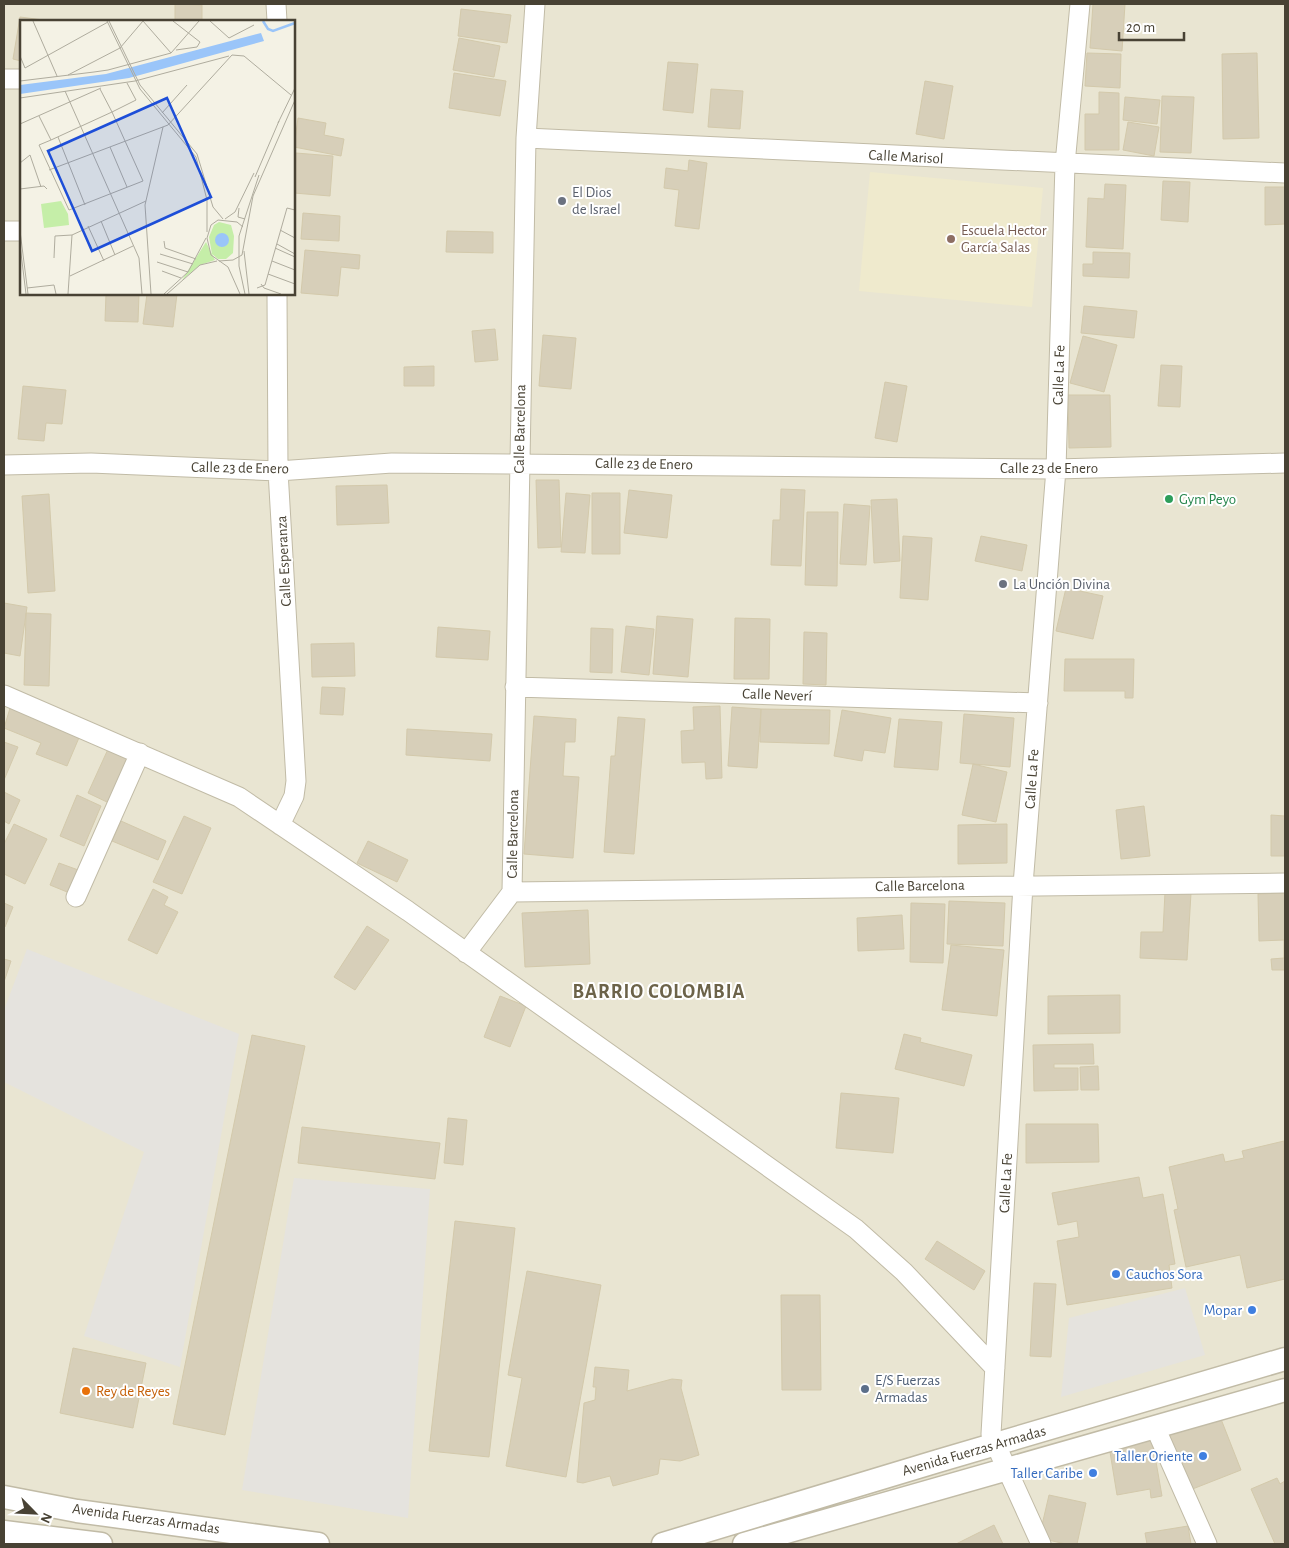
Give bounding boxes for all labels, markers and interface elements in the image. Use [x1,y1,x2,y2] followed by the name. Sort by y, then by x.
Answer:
[1119,10,1184,42] scale bar
[20,20,295,295] inset map
[1126,20,1155,35] text: 20 m
[868,148,944,166] street label: Calle Marisol
[572,185,621,217] place label: El Dios de Israel
[556,195,568,207] marker: El Dios de Israel
[961,223,1047,255] place label: Escuela Hector García Salas
[945,233,957,245] marker: Escuela Hector García Salas
[1050,345,1068,405] street label: Calle La Fe
[512,384,528,474] street label: Calle Barcelona
[595,456,693,472] street label: Calle 23 de Enero
[191,460,289,476] street label: Calle 23 de Enero
[1000,461,1098,476] street label: Calle 23 de Enero
[1179,492,1236,507] place label: Gym Peyo
[1163,493,1175,505] marker: Gym Peyo
[274,515,294,607] street label: Calle Esperanza
[1013,577,1110,592] place label: La Unción Divina
[997,578,1009,590] marker: La Unción Divina
[742,686,813,704] street label: Calle Neverí
[1022,748,1042,809] street label: Calle La Fe
[505,789,521,879] street label: Calle Barcelona
[875,878,965,894] street label: Calle Barcelona
[572,982,746,1002] district label: BARRIO COLOMBIA
[997,1153,1015,1213] street label: Calle La Fe
[1126,1267,1203,1282] place label: Cauchos Sora
[1110,1268,1122,1280] marker: Cauchos Sora
[1204,1303,1242,1318] place label: Mopar
[1246,1304,1258,1316] marker: Mopar
[875,1373,940,1405] place label: E/S Fuerzas Armadas
[859,1383,871,1395] marker: E/S Fuerzas Armadas
[96,1384,170,1399] place label: Rey de Reyes
[80,1385,92,1397] marker: Rey de Reyes
[900,1423,1048,1479] street label: Avenida Fuerzas Armadas
[1114,1449,1193,1464] place label: Taller Oriente
[1197,1450,1209,1462] marker: Taller Oriente
[1010,1466,1083,1481] place label: Taller Caribe
[1087,1467,1099,1479] marker: Taller Caribe
[10,1488,60,1538] north arrow
[71,1501,221,1537] street label: Avenida Fuerzas Armadas
[38,1511,54,1525] text: N

